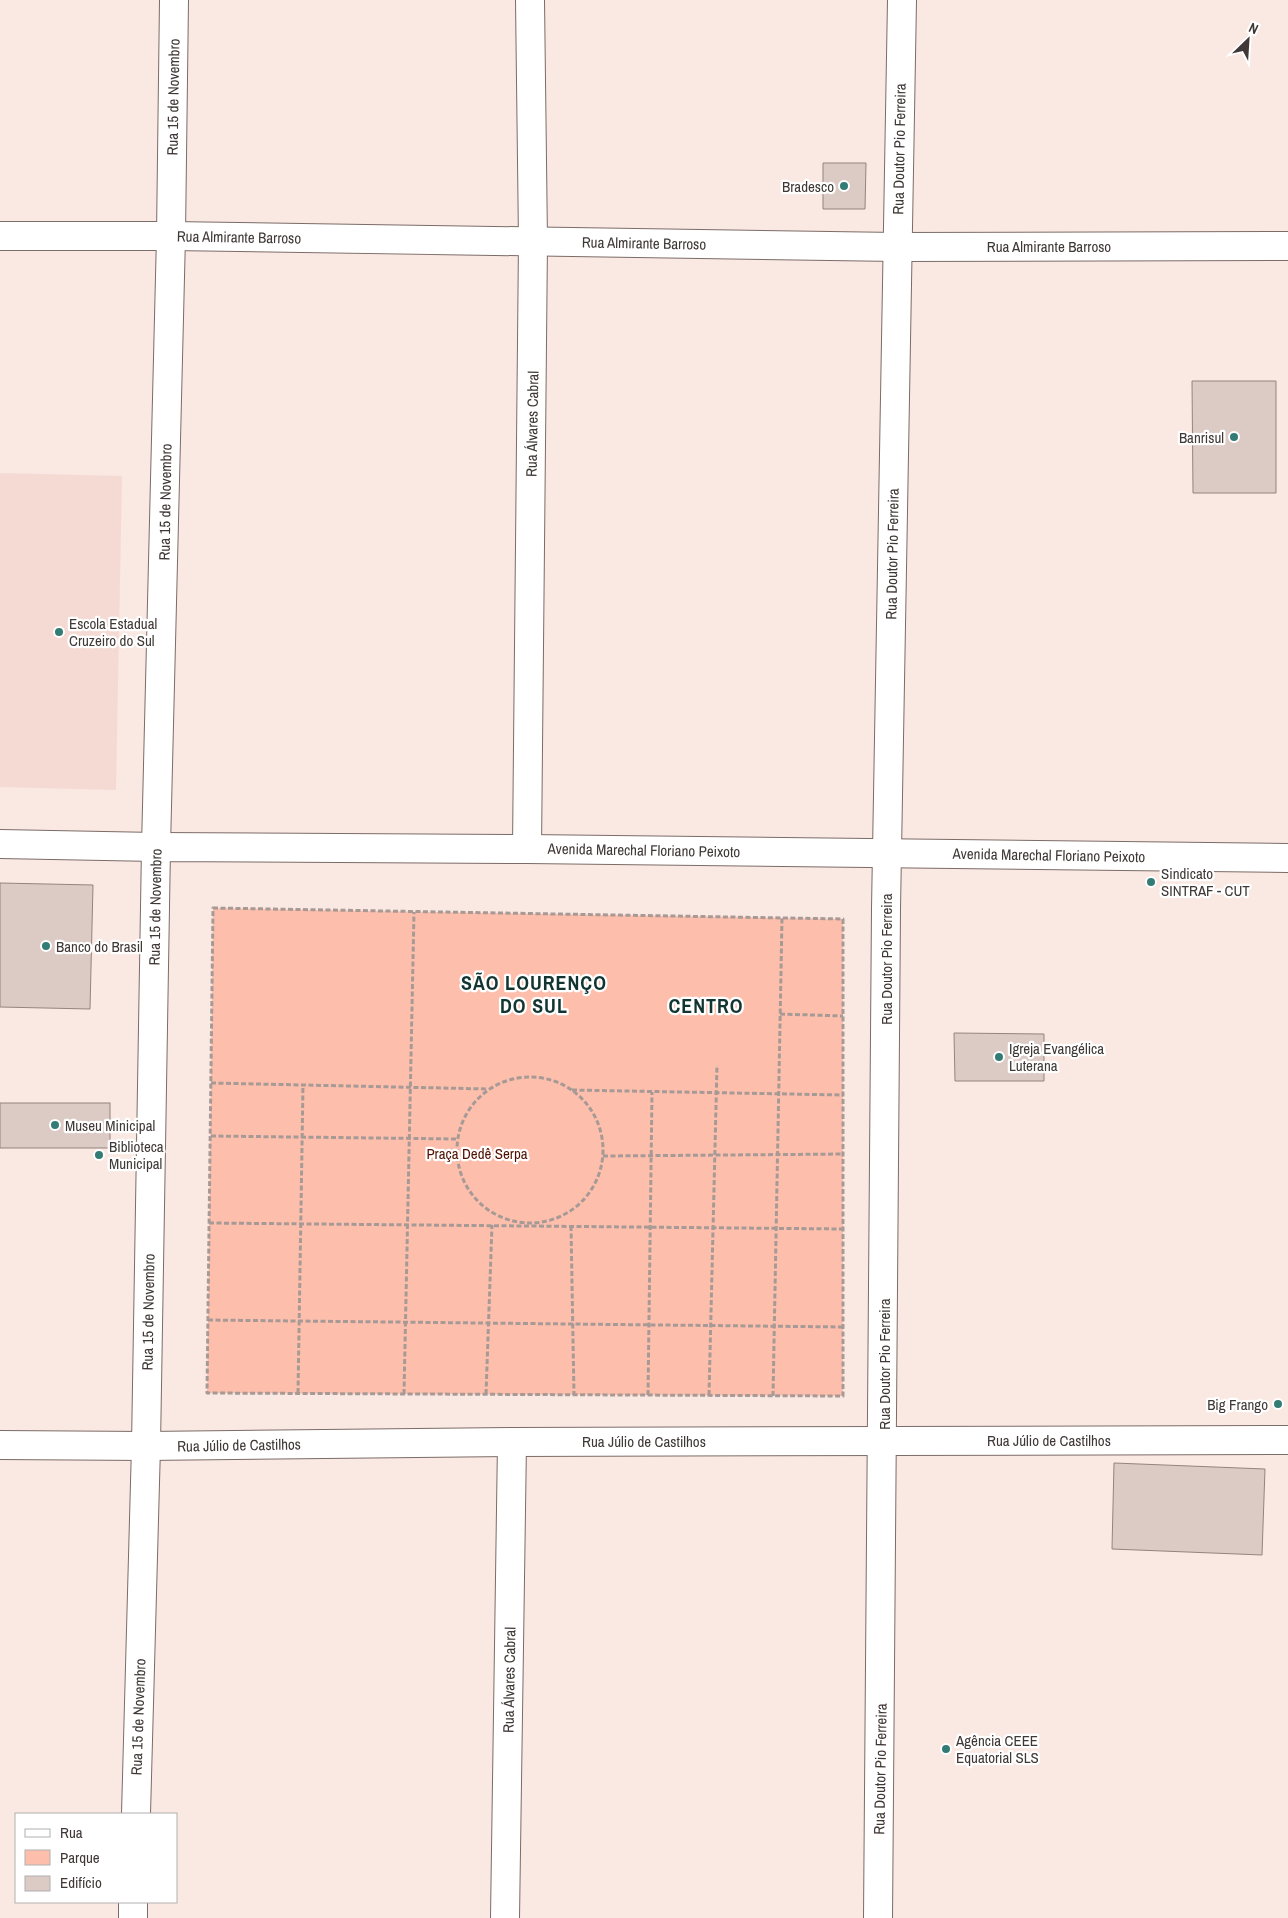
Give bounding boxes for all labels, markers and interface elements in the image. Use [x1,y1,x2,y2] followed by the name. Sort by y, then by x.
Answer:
[1223,15,1273,65] north arrow
[1246,18,1261,38] text: N
[161,38,185,156] street label: Rua 15 de Novembro
[887,83,911,215] street label: Rua Doutor Pio Ferreira
[782,176,834,197] place label: Bradesco
[838,180,850,192] marker: Bradesco
[177,225,302,249] street label: Rua Almirante Barroso
[582,231,707,255] street label: Rua Almirante Barroso
[987,236,1111,257] street label: Rua Almirante Barroso
[521,371,543,477] street label: Rua Álvares Cabral
[1179,427,1224,448] place label: Banrisul
[1228,431,1240,443] marker: Banrisul
[153,443,177,561] street label: Rua 15 de Novembro
[880,488,904,620] street label: Rua Doutor Pio Ferreira
[69,613,157,651] place label: Escola Estadual Cruzeiro do Sul
[53,626,65,638] marker: Escola Estadual Cruzeiro do Sul
[547,838,741,862] street label: Avenida Marechal Floriano Peixoto
[952,843,1146,867] street label: Avenida Marechal Floriano Peixoto
[143,848,167,966] street label: Rua 15 de Novembro
[1161,863,1250,901] place label: Sindicato SINTRAF - CUT
[1145,876,1157,888] marker: Sindicato SINTRAF - CUT
[876,893,897,1025] street label: Rua Doutor Pio Ferreira
[56,936,143,957] place label: Banco do Brasil
[40,940,52,952] marker: Banco do Brasil
[461,969,607,1019] district label: SÃO LOURENÇO DO SUL
[668,992,744,1019] district label: CENTRO
[1009,1038,1104,1076] place label: Igreja Evangélica Luterana
[993,1051,1005,1063] marker: Igreja Evangélica Luterana
[65,1115,155,1136] place label: Museu Minicipal
[49,1119,61,1131] marker: Museu Minicipal
[109,1136,164,1174] place label: Biblioteca Municipal
[426,1143,528,1164] park label: Praça Dedê Serpa
[93,1149,105,1161] marker: Biblioteca Municipal
[136,1253,160,1371] street label: Rua 15 de Novembro
[874,1298,895,1430] street label: Rua Doutor Pio Ferreira
[1207,1394,1268,1415] place label: Big Frango
[1272,1398,1284,1410] marker: Big Frango
[987,1430,1111,1451] street label: Rua Júlio de Castilhos
[582,1431,706,1452] street label: Rua Júlio de Castilhos
[177,1433,301,1457] street label: Rua Júlio de Castilhos
[498,1627,520,1733] street label: Rua Álvares Cabral
[125,1658,151,1776] street label: Rua 15 de Novembro
[868,1703,892,1835] street label: Rua Doutor Pio Ferreira
[955,1730,1039,1768] place label: Agência CEEE Equatorial SLS
[940,1743,952,1755] marker: Agência CEEE Equatorial SLS
[15,1813,178,1903] legend
[60,1822,83,1843] text: Rua
[60,1847,100,1868] text: Parque
[60,1872,102,1893] text: Edifício

